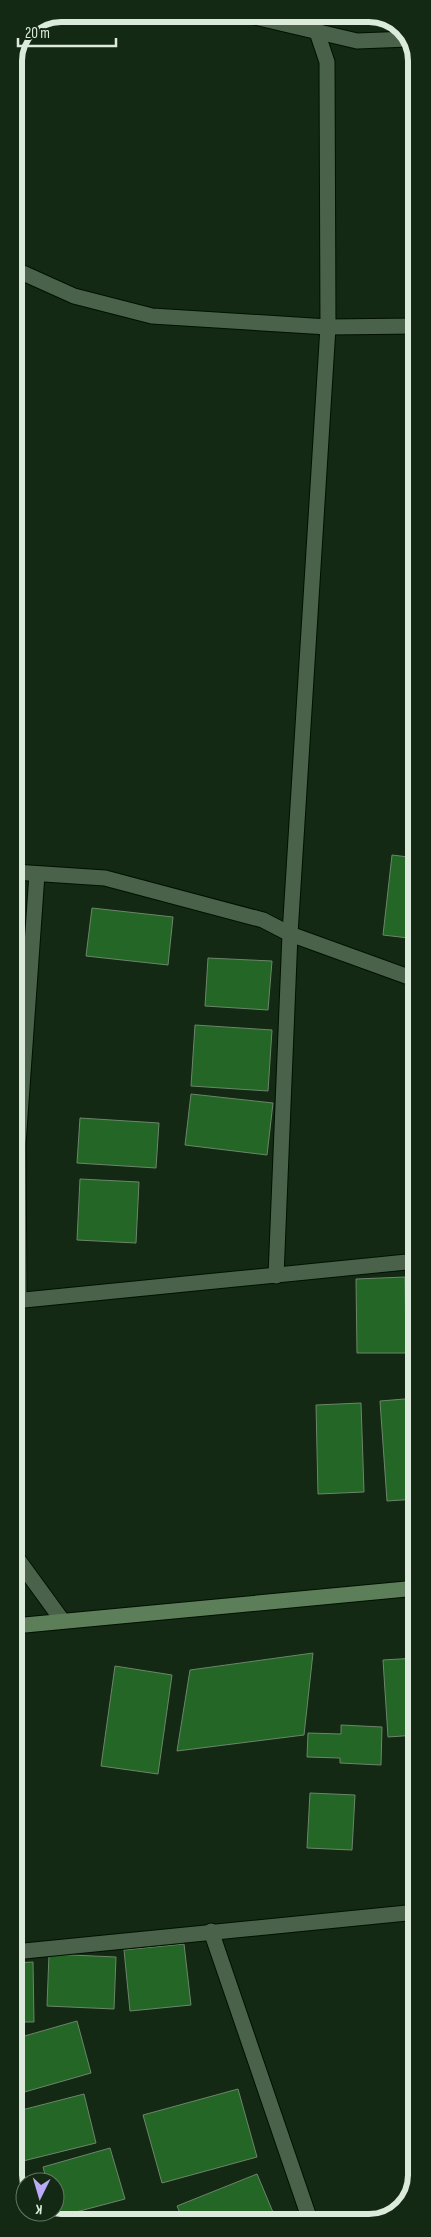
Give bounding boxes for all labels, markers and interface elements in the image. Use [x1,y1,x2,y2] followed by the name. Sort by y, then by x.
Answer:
[18,15,115,47] scale bar
[25,24,50,43] text: 20 m
[15,2172,65,2222] north arrow
[35,2201,43,2218] text: K

